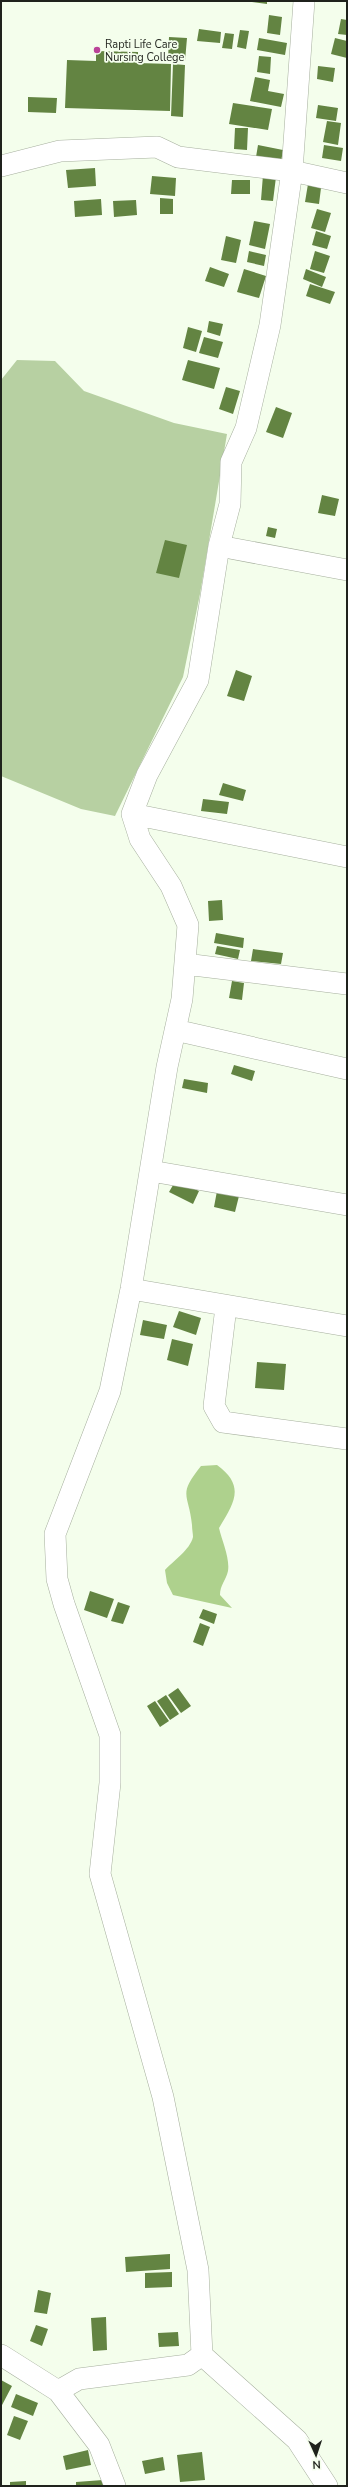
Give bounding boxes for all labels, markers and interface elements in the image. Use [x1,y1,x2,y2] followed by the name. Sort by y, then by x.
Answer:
[105,37,184,65] place label: Rapti Life Care Nursing College
[92,45,102,55] marker: Rapti Life Care Nursing College
[296,2435,336,2475] north arrow
[312,2457,321,2472] text: N

